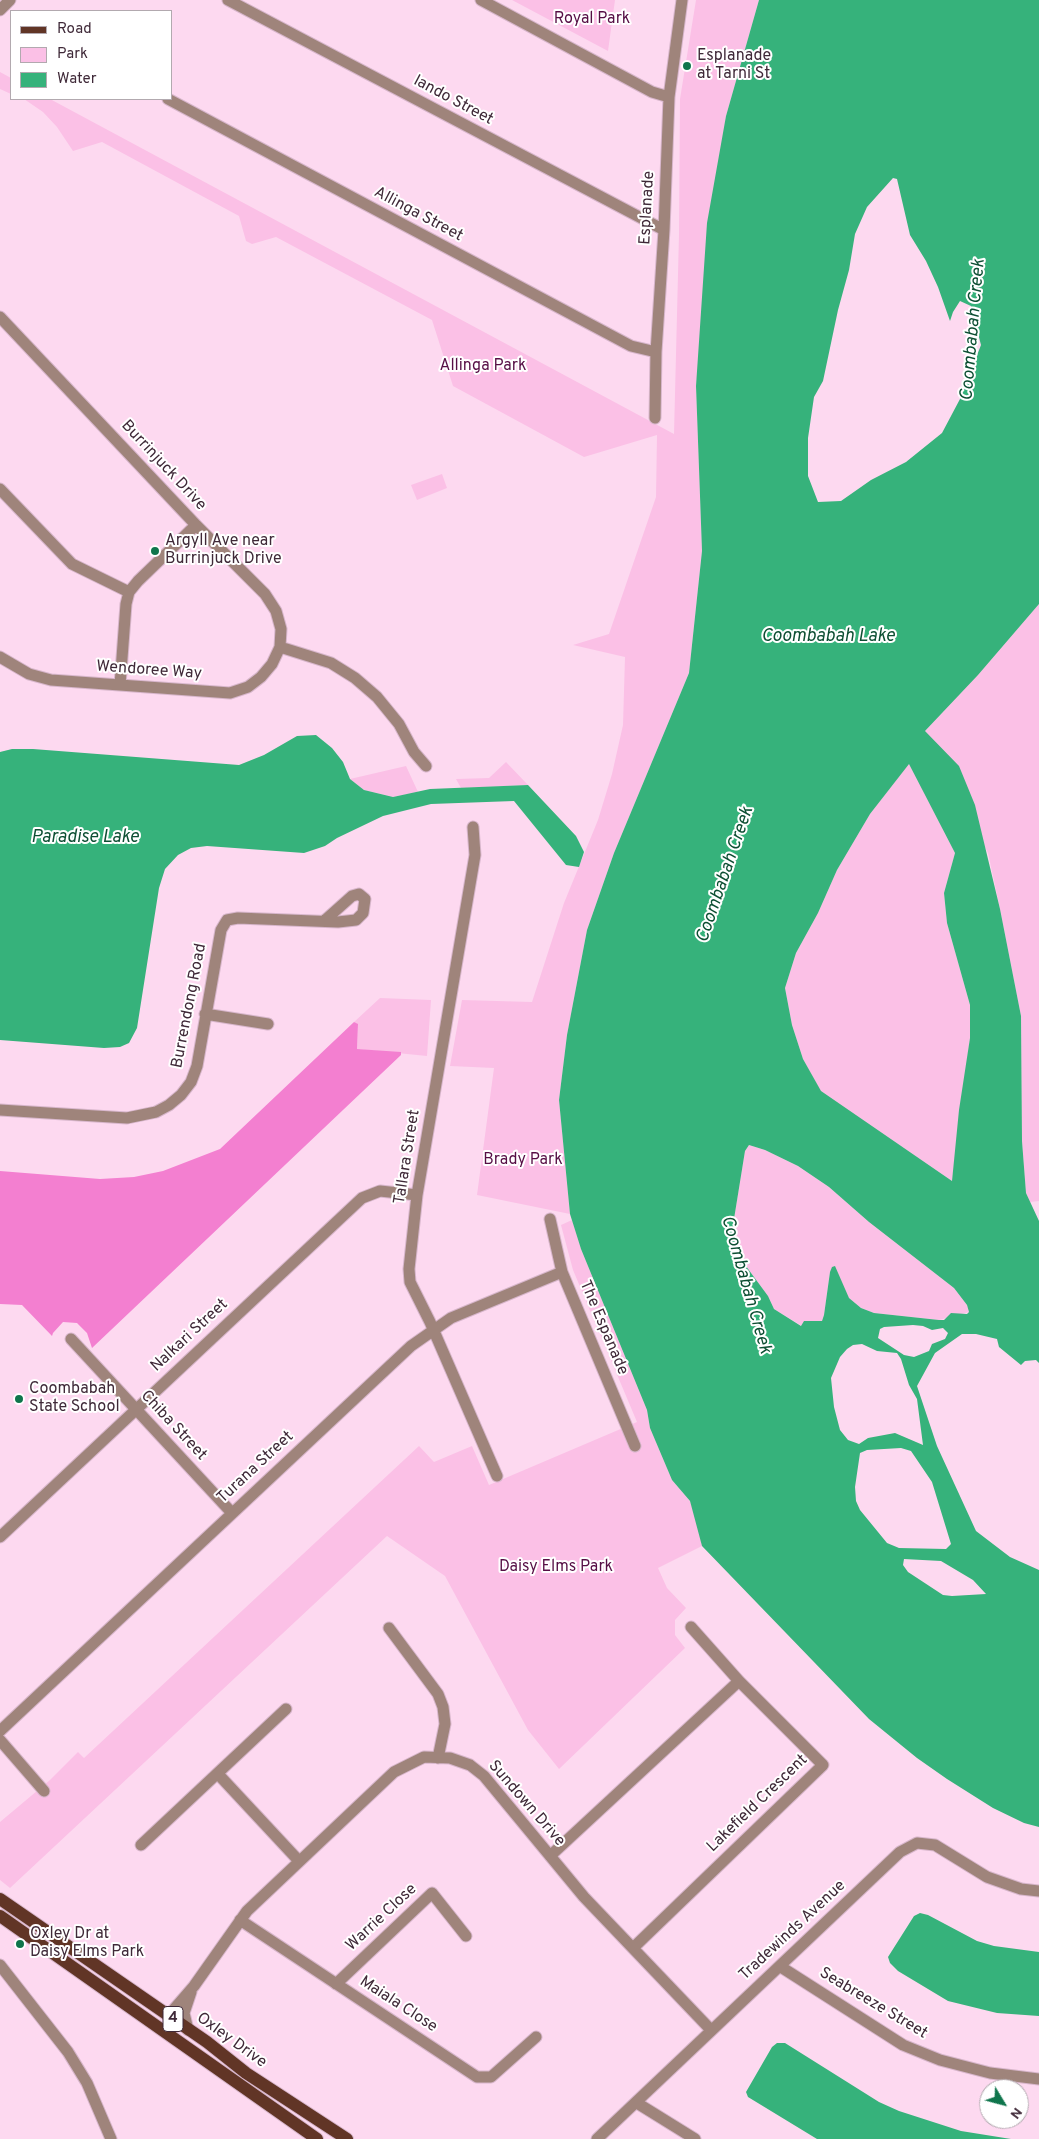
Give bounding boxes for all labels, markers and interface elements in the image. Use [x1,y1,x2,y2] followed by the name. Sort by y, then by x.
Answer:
[10,10,172,100] legend
[554,10,630,30] park label: Royal Park
[57,20,92,39] text: Road
[57,45,88,64] text: Park
[697,47,771,85] place label: Esplanade at Tarni St
[681,60,693,72] marker: Esplanade at Tarni St
[57,70,96,89] text: Water
[410,72,496,130] street label: Iando Street
[636,171,660,245] street label: Esplanade
[370,184,466,246] street label: Allinga Street
[957,258,991,402] water label: Coombabah Creek
[440,357,526,377] park label: Allinga Park
[116,417,210,515] street label: Burrinjuck Drive
[165,532,282,570] place label: Argyll Ave near Burrinjuck Drive
[149,545,161,557] marker: Argyll Ave near Burrinjuck Drive
[761,626,895,648] water label: Coombabah Lake
[95,658,203,684] street label: Wendoree Way
[693,804,759,946] water label: Coombabah Creek
[31,827,139,849] water label: Paradise Lake
[169,942,211,1070] street label: Burrendong Road
[391,1108,425,1206] street label: Tallara Street
[483,1151,563,1171] park label: Brady Park
[715,1214,775,1356] water label: Coombabah Creek
[574,1278,632,1378] street label: The Espanade
[148,1295,232,1377] street label: Nalkari Street
[29,1380,120,1418] place label: Coombabah State School
[136,1387,210,1465] street label: Chiba Street
[13,1393,25,1405] marker: Coombabah State School
[214,1428,298,1508] street label: Turana Street
[499,1558,613,1578] park label: Daisy Elms Park
[704,1751,812,1857] street label: Lakefield Crescent
[483,1757,569,1851] street label: Sundown Drive
[736,1877,850,1985] street label: Tradewinds Avenue
[343,1880,421,1956] street label: Warrie Close
[30,1925,144,1963] place label: Oxley Dr at Daisy Elms Park
[14,1938,26,1950] marker: Oxley Dr at Daisy Elms Park
[815,1964,931,2044] street label: Seabreeze Street
[355,1973,441,2037] street label: Maiala Close
[163,2006,183,2032] road number: 4
[192,2009,270,2073] street label: Oxley Drive
[979,2079,1029,2129] north arrow
[1006,2104,1025,2122] text: N

